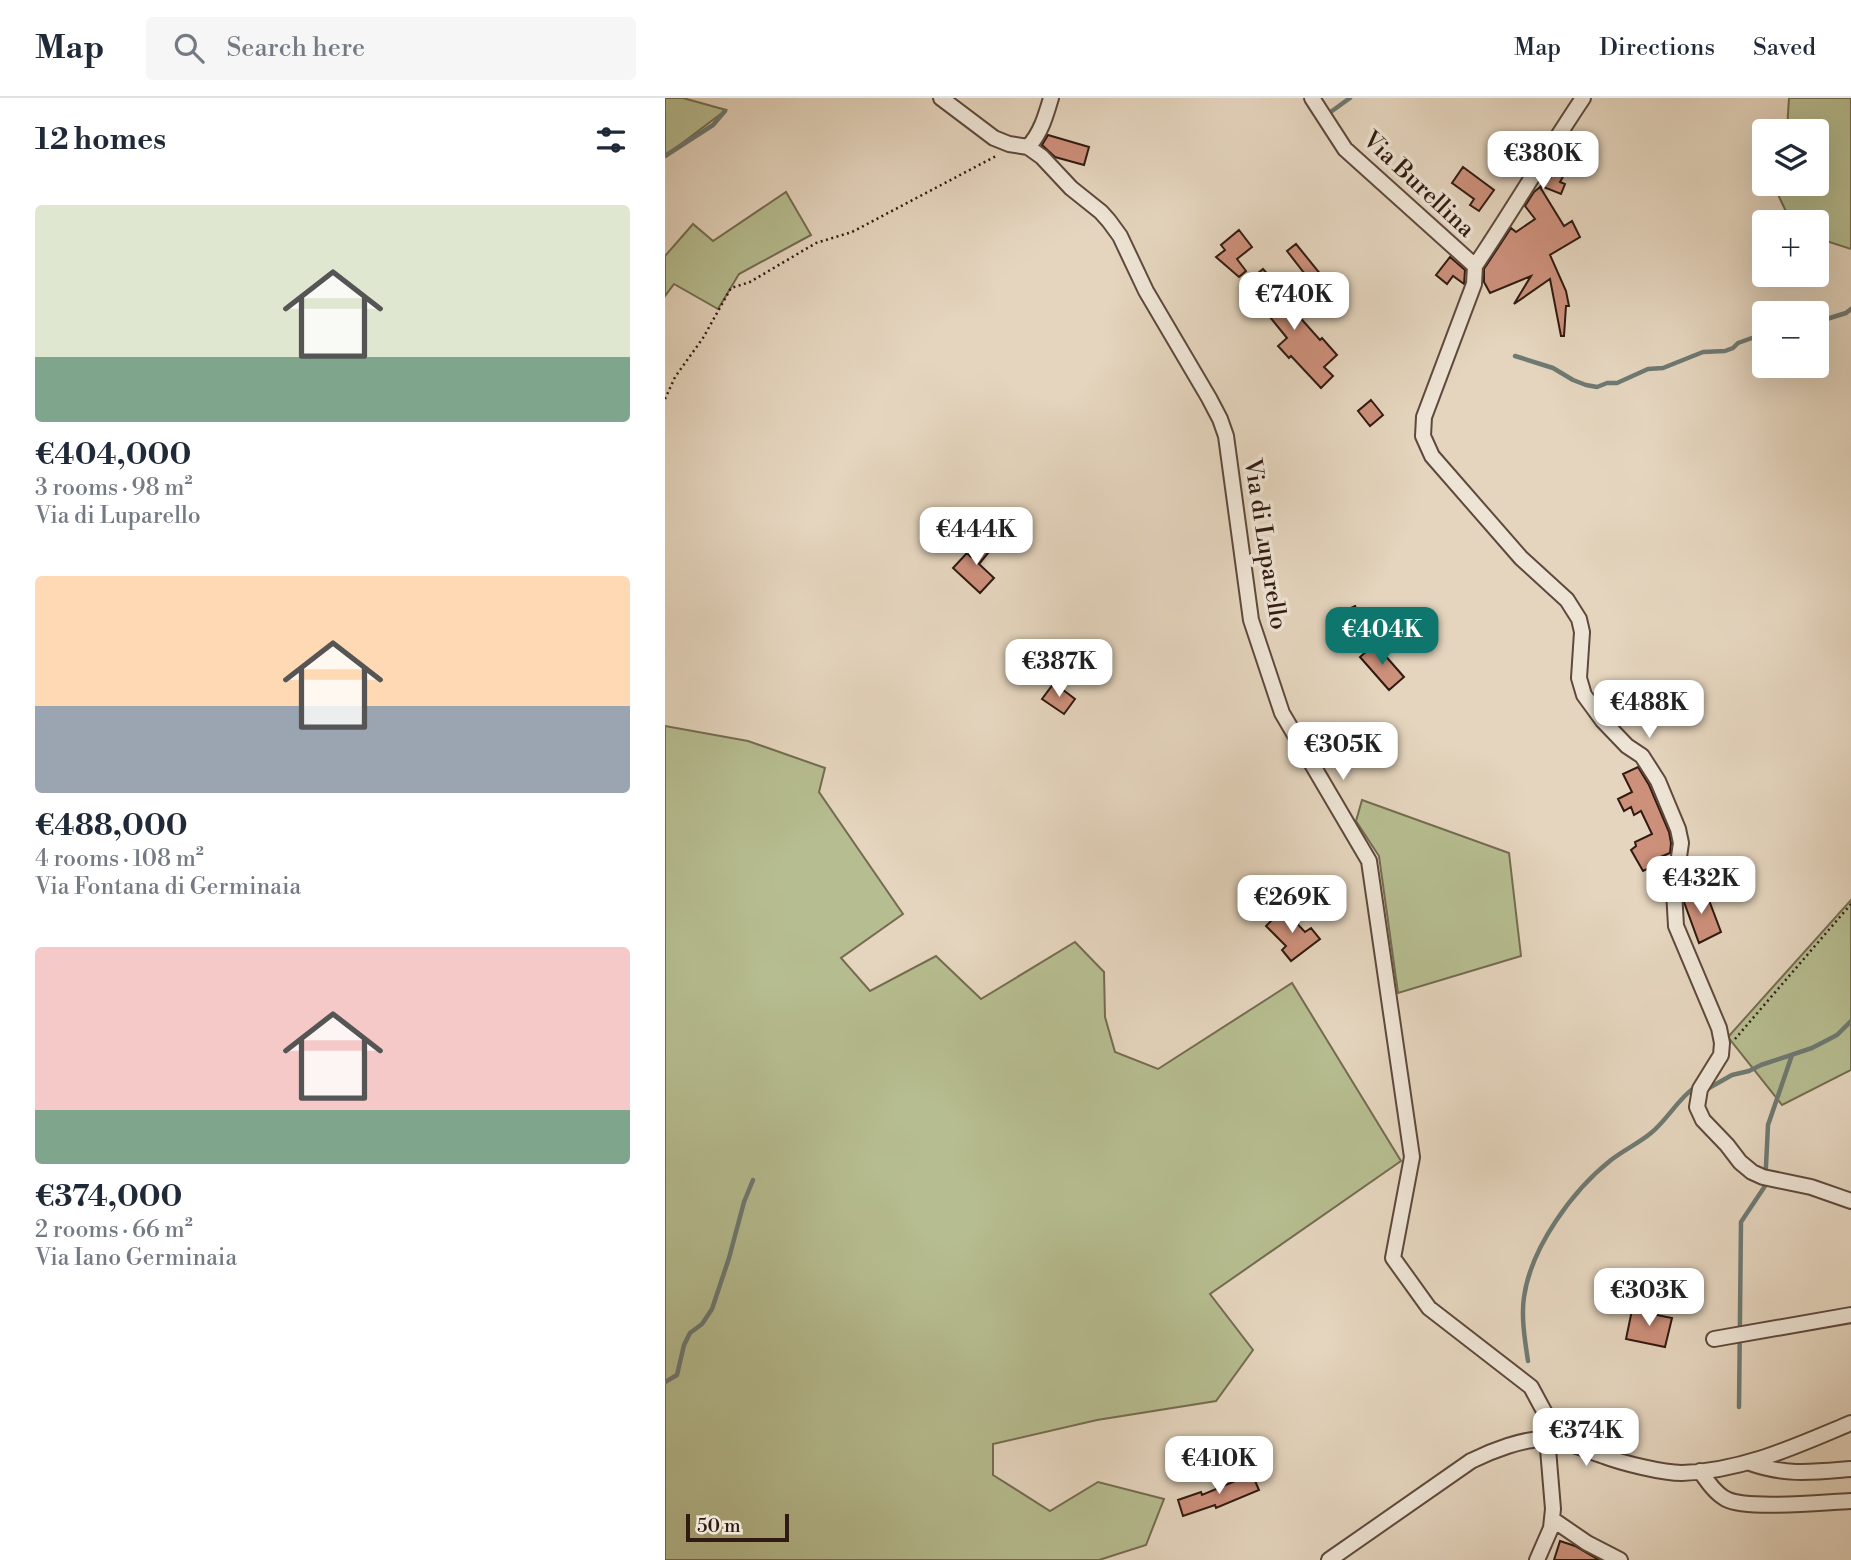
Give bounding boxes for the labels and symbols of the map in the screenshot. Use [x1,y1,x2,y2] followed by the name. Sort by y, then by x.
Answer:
[1355,125,1481,245] street label: Via Burellina
[1494,132,1592,191] pin: €380K
[1245,272,1343,332] pin: €740K
[1237,455,1293,632] street label: Via di Luparello
[927,508,1025,567] pin: €444K
[1333,608,1431,667] pin: €404K
[1010,640,1108,699] pin: €387K
[1600,680,1698,740] pin: €488K
[1294,722,1392,782] pin: €305K
[1652,856,1750,916] pin: €432K
[1243,876,1341,935] pin: €269K
[1600,1268,1698,1328] pin: €303K
[1537,1408,1635,1468] pin: €374K
[1170,1436,1268,1496] pin: €410K
[686,1511,789,1543] scale bar

